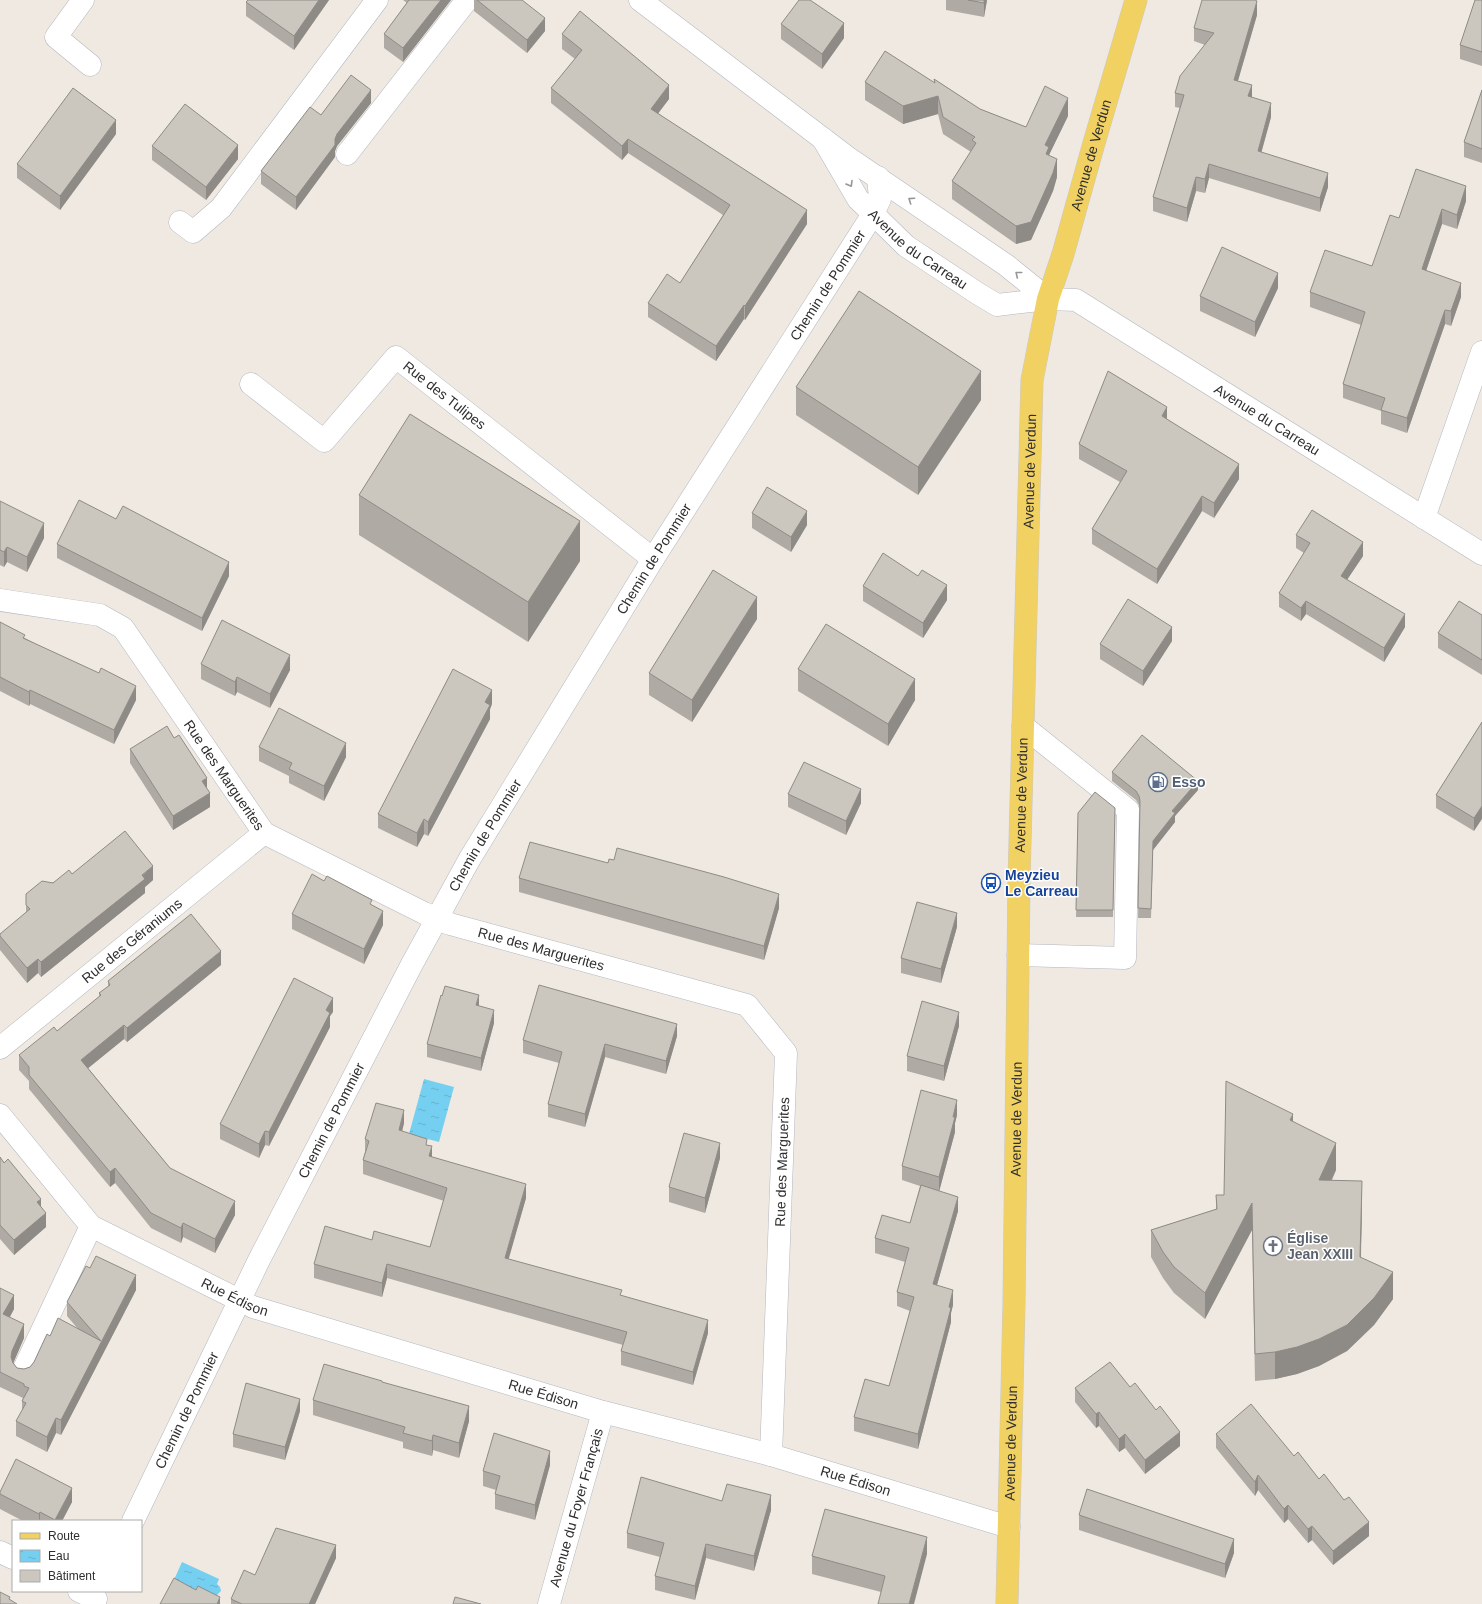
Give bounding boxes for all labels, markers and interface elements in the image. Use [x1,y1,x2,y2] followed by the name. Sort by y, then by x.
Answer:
[1067,98,1114,213] street label: Avenue de Verdun
[845,180,852,188] one-way arrow
[908,197,915,205] one-way arrow
[865,206,970,292] street label: Avenue du Carreau
[786,227,869,343] street label: Chemin de Pommier
[1015,272,1022,279] one-way arrow
[400,358,489,433] street label: Rue des Tulipes
[1212,381,1323,459] street label: Avenue du Carreau
[1020,414,1039,529] street label: Avenue de Verdun
[613,500,695,617] street label: Chemin de Pommier
[181,717,268,833] street label: Rue des Marguerites
[1012,737,1031,853] street label: Avenue de Verdun
[1147,771,1169,793] fuel station icon: Esso
[1172,774,1205,790] place label: Esso
[445,776,525,894] street label: Chemin de Pommier
[1005,867,1078,899] place label: Meyzieu Le Carreau
[980,872,1002,894] bus stop icon: Meyzieu Le Carreau
[78,895,185,986] street label: Rue des Géraniums
[476,924,606,974] street label: Rue des Marguerites
[295,1060,368,1181] street label: Chemin de Pommier
[1008,1061,1025,1177] street label: Avenue de Verdun
[772,1097,792,1227] street label: Rue des Marguerites
[1287,1230,1353,1262] place label: Église Jean XXIII
[1262,1235,1284,1257] church icon: Église Jean XXIII
[199,1274,270,1319] street label: Rue Édison
[151,1349,222,1471] street label: Chemin de Pommier
[507,1376,581,1412] street label: Rue Édison
[1001,1385,1020,1501] street label: Avenue de Verdun
[546,1427,606,1589] street label: Avenue du Foyer Français
[819,1462,893,1499] street label: Rue Édison
[12,1520,142,1592] legend
[48,1529,80,1543] text: Route
[48,1549,69,1563] text: Eau
[48,1569,96,1583] text: Bâtiment

